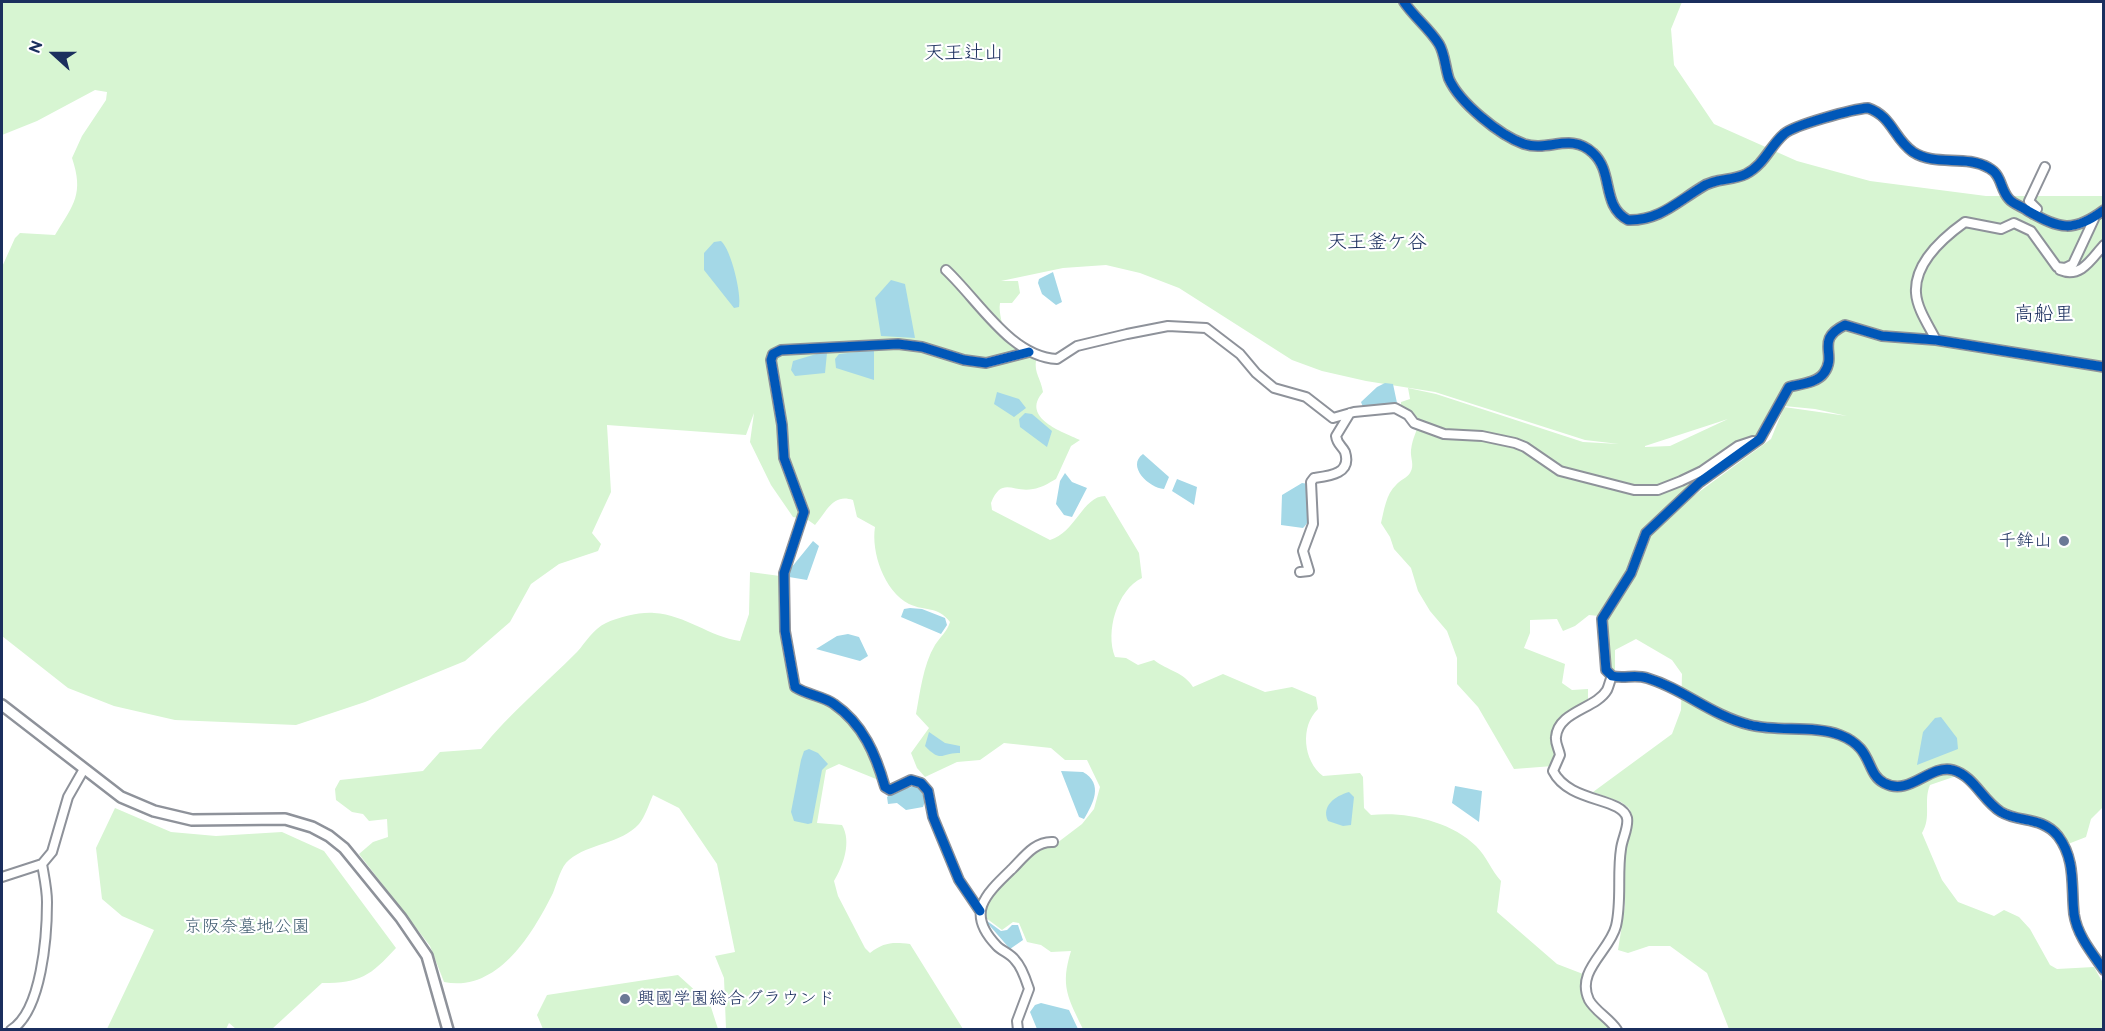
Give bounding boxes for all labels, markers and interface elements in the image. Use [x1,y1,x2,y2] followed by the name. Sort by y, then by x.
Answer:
[24,24,84,84] north arrow
[26,38,48,56] text: N
[924,42,1004,66] district label: 天王辻山
[1327,231,1427,255] district label: 天王釜ケ谷
[2014,303,2074,327] district label: 高船里
[1998,530,2052,552] place label: 千鉾山
[2057,534,2071,548] marker: 千鉾山
[184,916,310,938] park label: 京阪奈墓地公園
[637,988,835,1010] place label: 興國学園総合グラウンド
[618,992,632,1006] marker: 興國学園総合グラウンド

